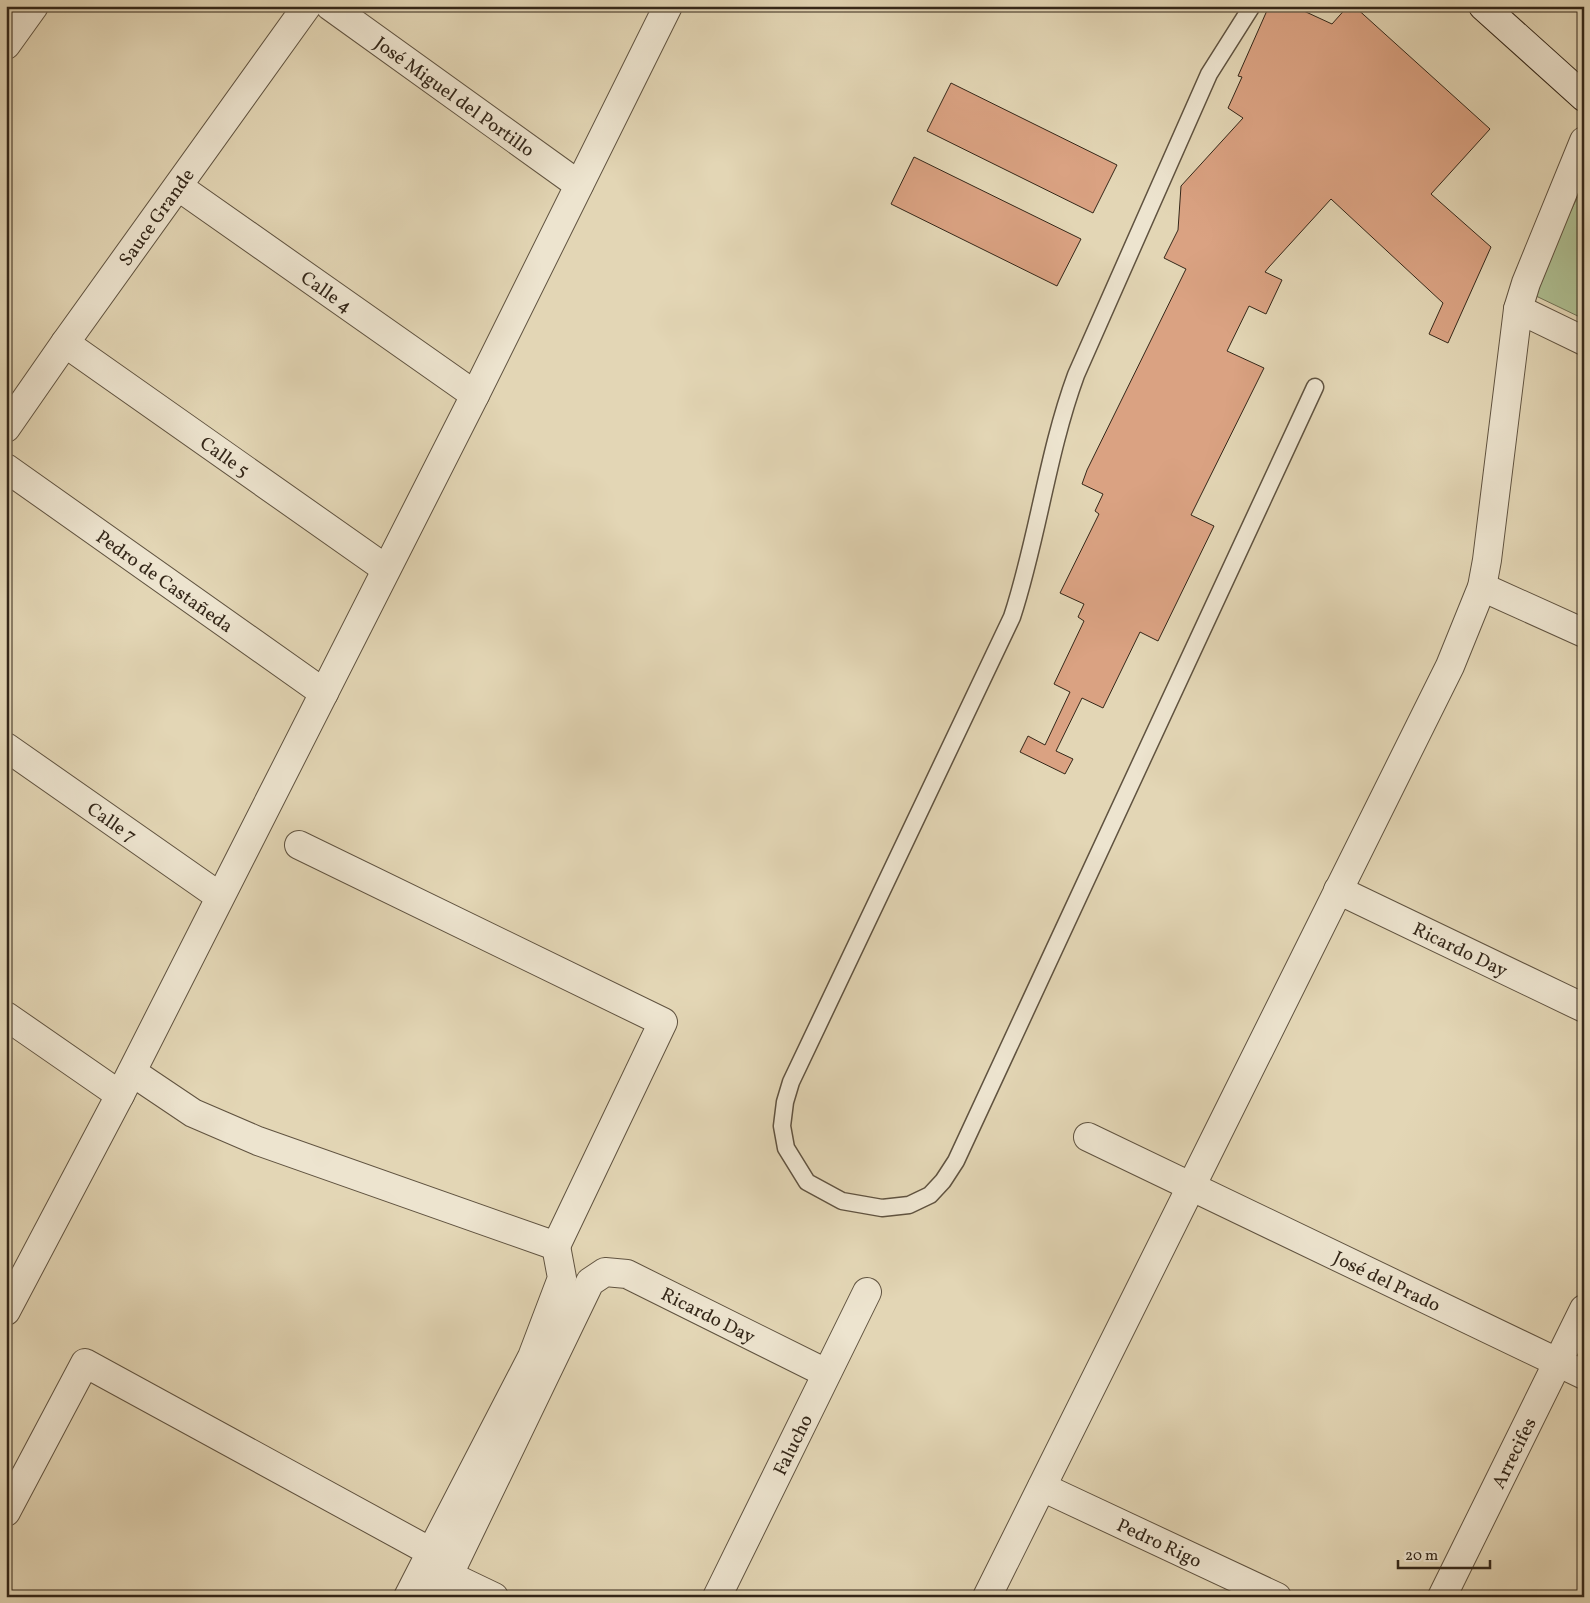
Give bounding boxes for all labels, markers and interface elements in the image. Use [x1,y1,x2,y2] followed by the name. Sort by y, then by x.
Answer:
[368,31,539,164] street label: José Miguel del Portillo
[113,164,201,272] street label: Sauce Grande
[295,266,357,320] street label: Calle 4
[194,431,254,484] street label: Calle 5
[90,525,238,640] street label: Pedro de Castañeda
[81,797,141,850] street label: Calle 7
[1408,917,1512,984] street label: Ricardo Day
[1329,1246,1444,1319] street label: José del Prado
[656,1282,759,1351] street label: Ricardo Day
[768,1410,820,1480] street label: Falucho
[1486,1414,1544,1493] street label: Arrecifes
[1112,1513,1206,1575] street label: Pedro Rigo
[1398,1538,1490,1570] scale bar
[1405,1546,1438,1567] text: 20 m

